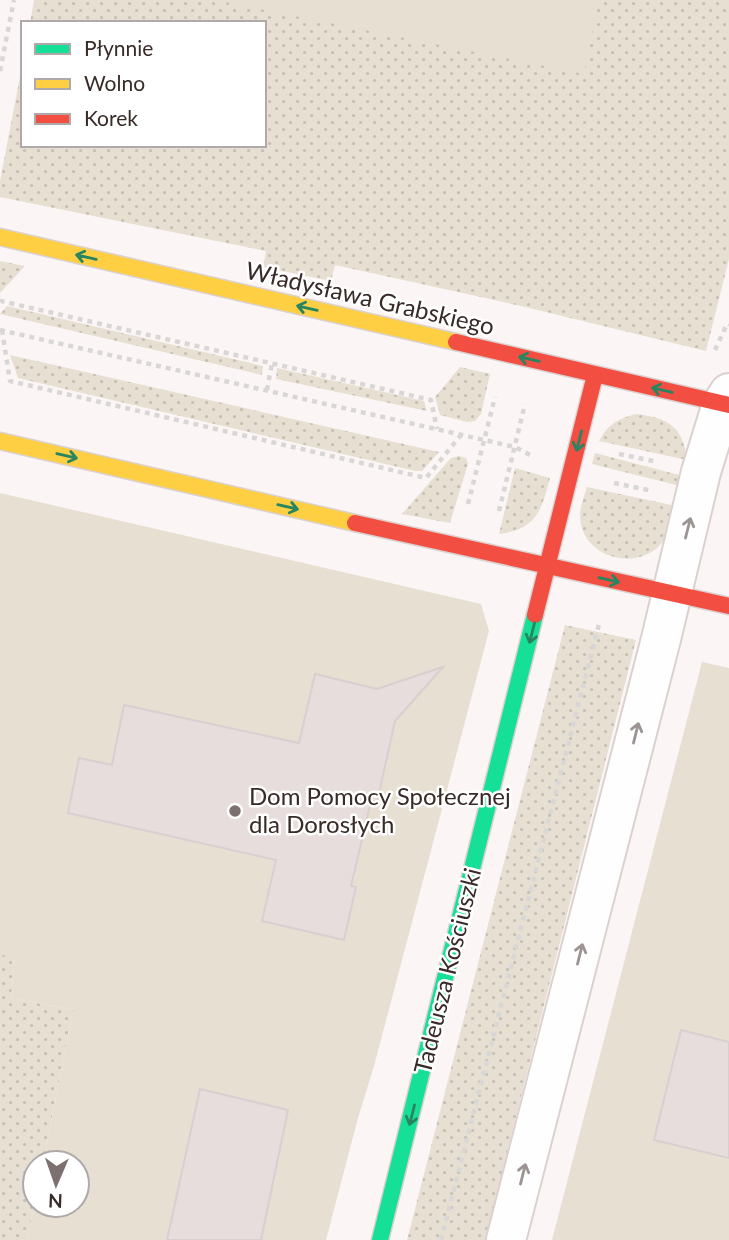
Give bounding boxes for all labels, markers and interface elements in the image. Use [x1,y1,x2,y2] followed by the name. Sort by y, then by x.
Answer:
[21,21,266,147] legend
[84,35,153,60] text: Płynnie
[84,70,145,95] text: Wolno
[84,105,138,130] text: Korek
[75,249,98,263] one-way arrow
[243,255,497,340] street label: Władysława Grabskiego
[296,301,319,314] one-way arrow
[518,352,541,366] one-way arrow
[652,383,674,396] one-way arrow
[572,429,585,452] one-way arrow
[55,451,77,464] one-way arrow
[276,501,299,515] one-way arrow
[682,517,695,540] one-way arrow
[597,574,620,588] one-way arrow
[525,621,538,644] one-way arrow
[630,722,643,745] one-way arrow
[249,781,511,838] place label: Dom Pomocy Społecznej dla Dorosłych
[227,803,243,819] marker: Dom Pomocy Społecznej dla Dorosłych
[407,865,486,1076] street label: Tadeusza Kościuszki
[574,943,587,965] one-way arrow
[405,1103,418,1126] one-way arrow
[21,1149,91,1219] north arrow
[517,1163,530,1186] one-way arrow
[48,1190,63,1213] text: N

